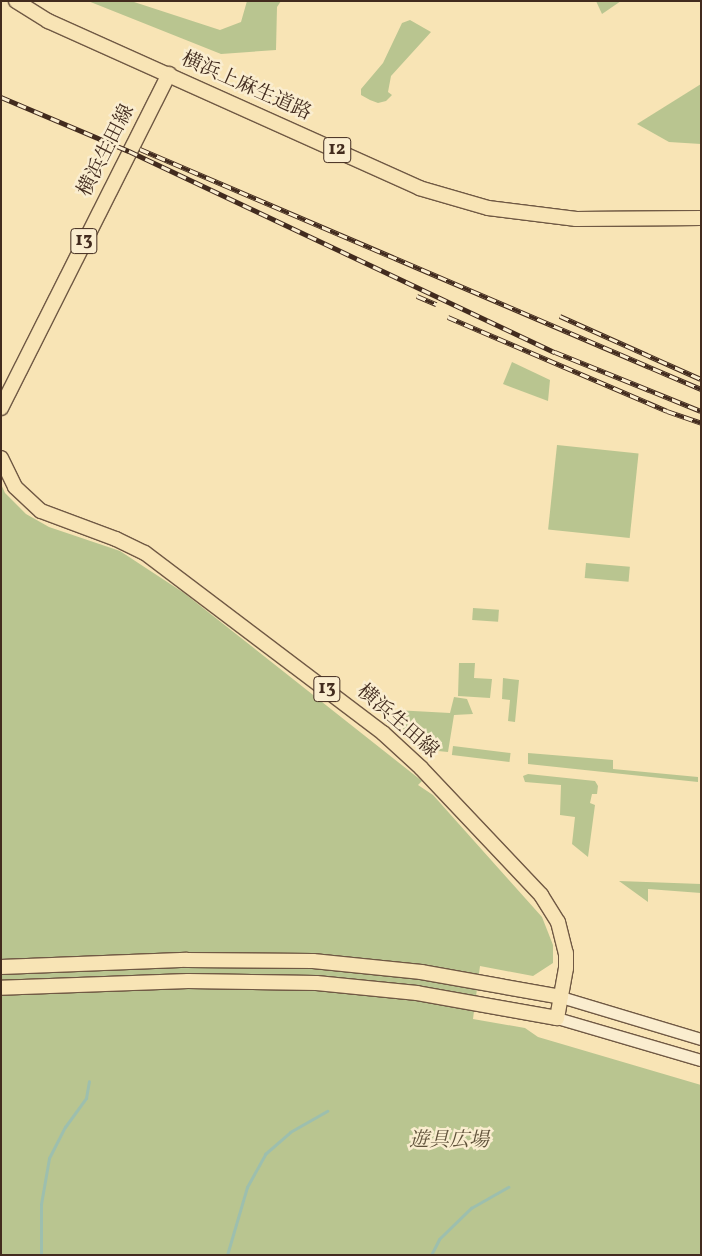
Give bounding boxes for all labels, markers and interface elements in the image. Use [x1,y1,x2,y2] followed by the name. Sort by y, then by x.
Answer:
[177,48,315,126] street label: 横浜上麻生道路
[74,101,140,201] street label: 横浜生田線
[322,134,352,166] road number: 12
[70,225,98,258] road number: 13
[313,672,341,706] road number: 13
[351,680,443,764] street label: 横浜生田線
[409,1129,489,1153] park label: 遊具広場

